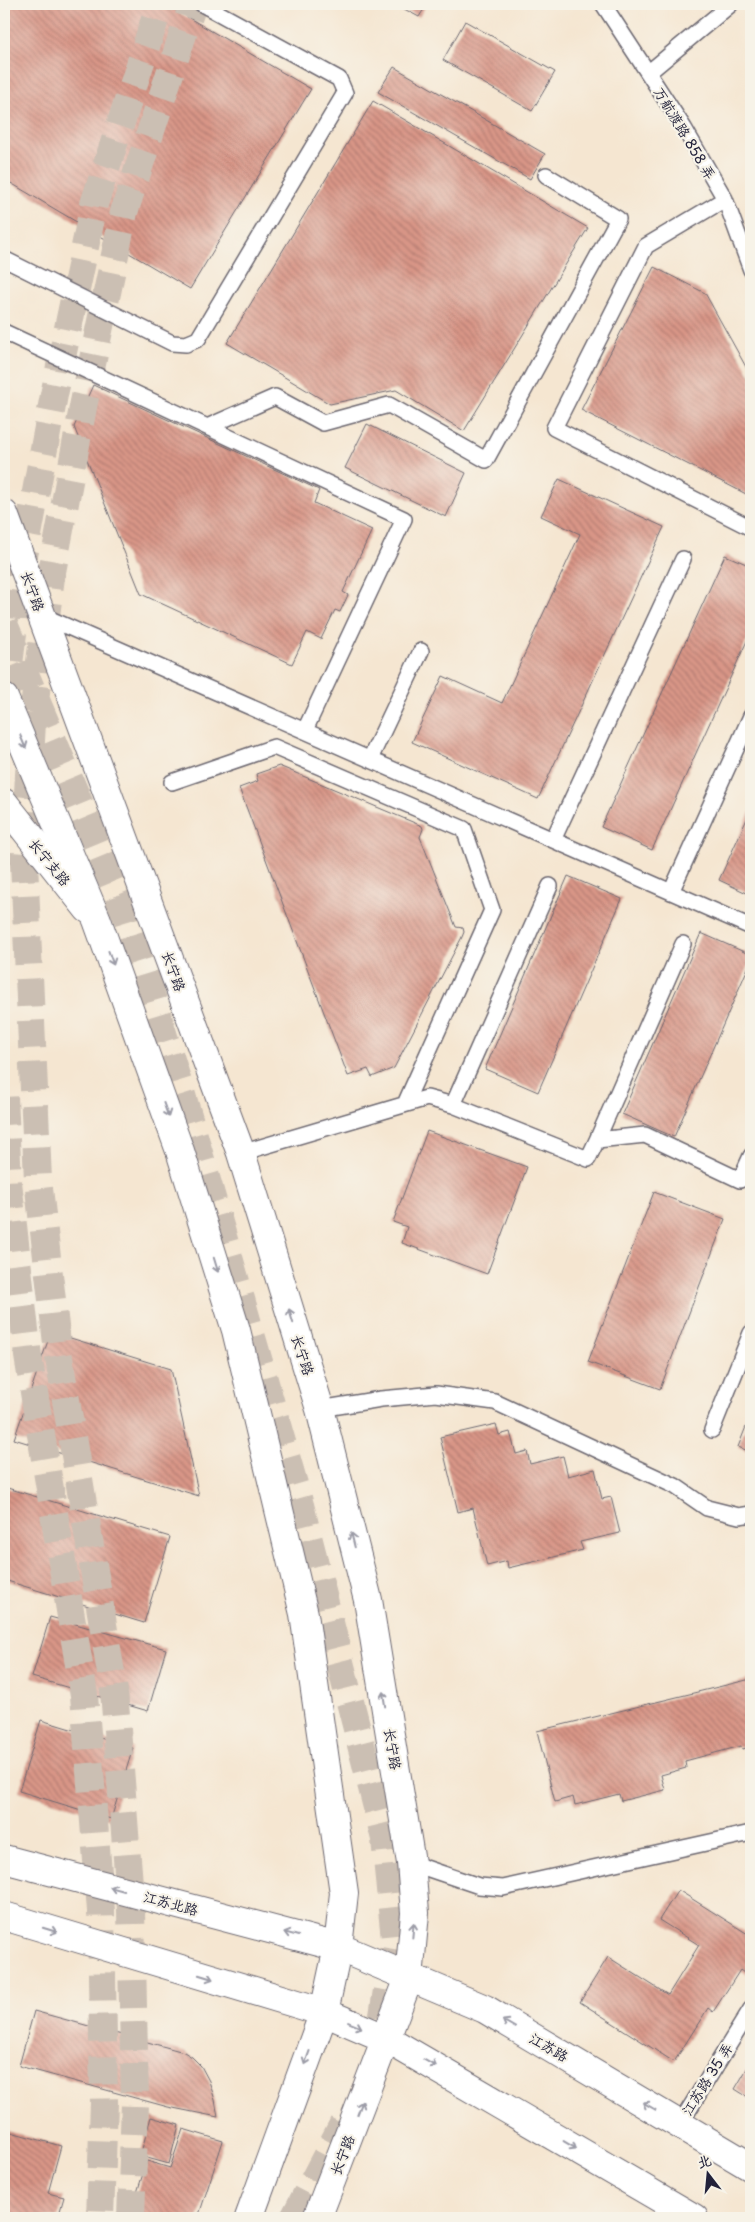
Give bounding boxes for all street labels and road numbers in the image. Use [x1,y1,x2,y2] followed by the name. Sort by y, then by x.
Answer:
[649,83,721,183] street label: 万航渡路 858 弄
[16,568,50,614] street label: 长宁路
[24,834,76,890] street label: 长宁支路
[157,948,191,994] street label: 长宁路
[287,1332,319,1378] street label: 长宁路
[379,1727,407,1771] street label: 长宁路
[141,1886,201,1920] street label: 江苏北路
[526,2027,572,2067] street label: 江苏路
[676,2039,738,2119] street label: 江苏路 35 弄
[325,2132,359,2178] street label: 长宁路

